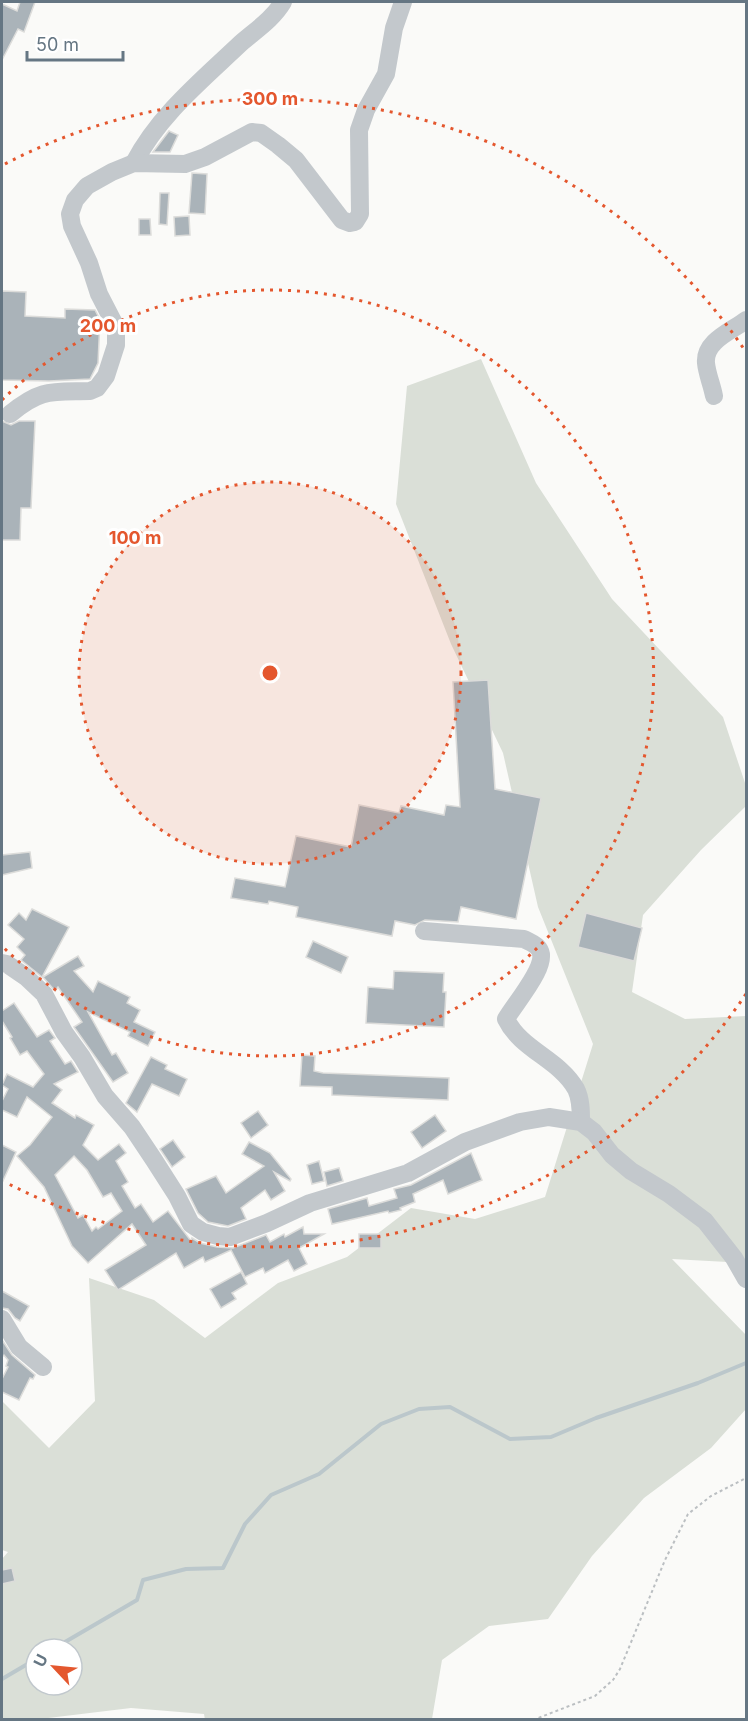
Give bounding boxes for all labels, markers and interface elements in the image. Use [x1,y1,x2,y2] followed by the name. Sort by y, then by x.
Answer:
[27,24,123,62] scale bar
[36,34,79,55] text: 50 m
[242,88,298,109] text: 300 m
[80,315,136,336] text: 200 m
[109,527,161,548] text: 100 m
[260,663,280,683] centre of rings
[24,1637,84,1697] north arrow
[29,1651,52,1670] text: U

